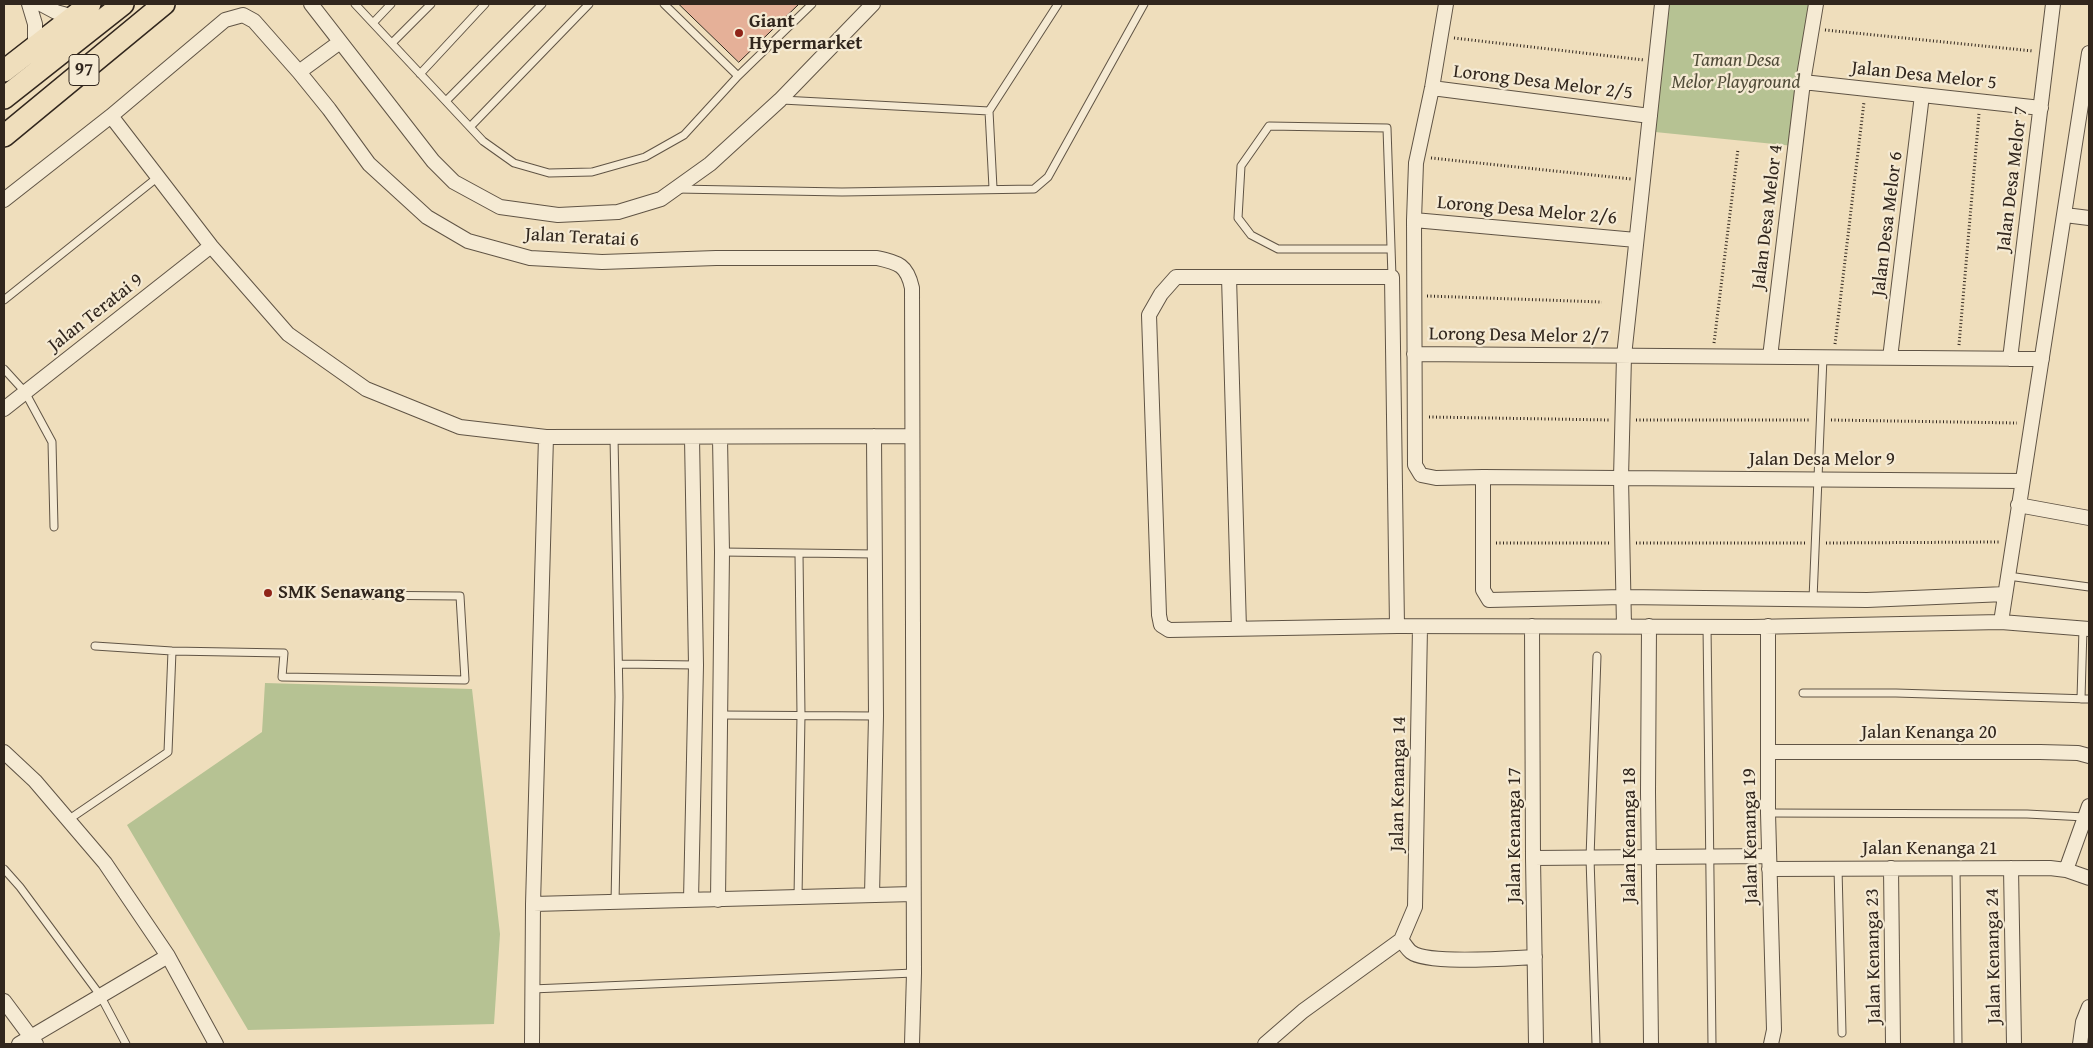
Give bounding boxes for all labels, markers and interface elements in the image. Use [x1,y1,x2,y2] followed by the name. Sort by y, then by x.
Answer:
[749,11,862,55] place label: Giant Hypermarket
[733,27,745,39] marker: Giant Hypermarket
[1671,50,1801,94] park label: Taman Desa Melor Playground
[69,54,99,86] road number: 97
[1850,57,1998,95] street label: Jalan Desa Melor 5
[1452,61,1634,105] street label: Lorong Desa Melor 2/5
[1993,105,2033,253] street label: Jalan Desa Melor 7
[1748,143,1788,291] street label: Jalan Desa Melor 4
[1868,150,1908,298] street label: Jalan Desa Melor 6
[1436,192,1618,230] street label: Lorong Desa Melor 2/6
[525,224,639,252] street label: Jalan Teratai 6
[44,269,148,357] street label: Jalan Teratai 9
[1429,323,1609,349] street label: Lorong Desa Melor 2/7
[1749,449,1895,471] street label: Jalan Desa Melor 9
[278,582,405,604] place label: SMK Senawang
[262,587,274,599] marker: SMK Senawang
[1386,716,1412,852] street label: Jalan Kenanga 14
[1861,722,1997,744] street label: Jalan Kenanga 20
[1504,767,1526,903] street label: Jalan Kenanga 17
[1619,767,1641,903] street label: Jalan Kenanga 18
[1738,768,1764,904] street label: Jalan Kenanga 19
[1862,838,1998,860] street label: Jalan Kenanga 21
[1861,888,1887,1024] street label: Jalan Kenanga 23
[1981,888,2007,1024] street label: Jalan Kenanga 24

